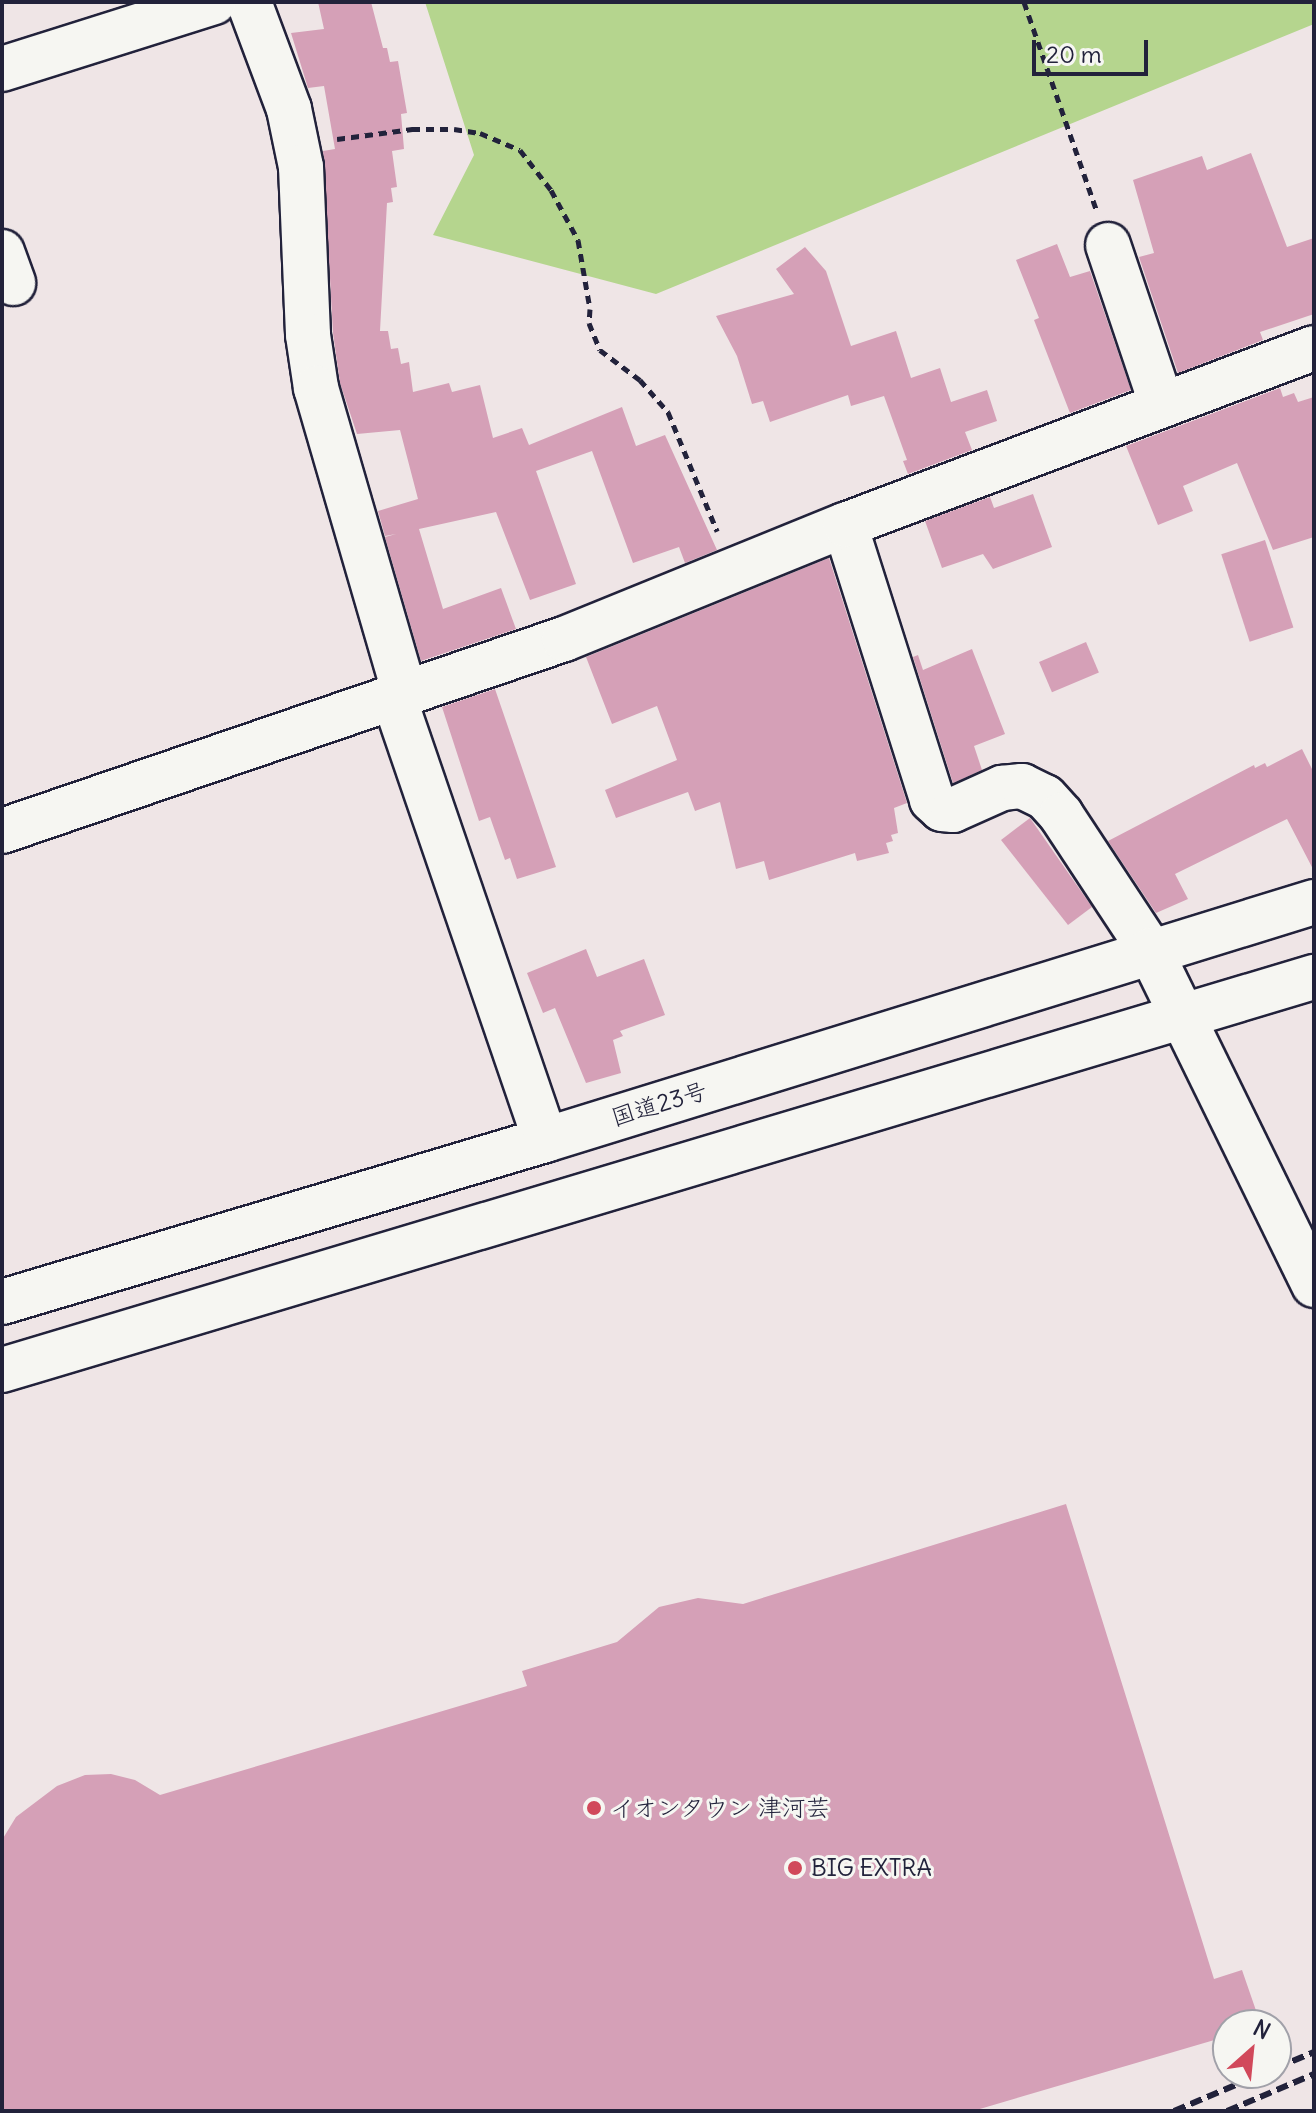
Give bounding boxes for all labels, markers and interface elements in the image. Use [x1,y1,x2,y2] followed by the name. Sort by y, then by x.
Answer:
[1036,24,1152,74] scale bar
[1046,39,1102,69] text: 20 m
[608,1076,710,1132] street label: 国道23号
[610,1794,832,1822] place label: イオンタウン 津河芸
[585,1799,603,1817] marker: イオンタウン 津河芸
[811,1854,932,1882] place label: BIG EXTRA
[786,1859,804,1877] marker: BIG EXTRA
[1212,2009,1292,2089] north arrow
[1249,2013,1275,2045] text: N

